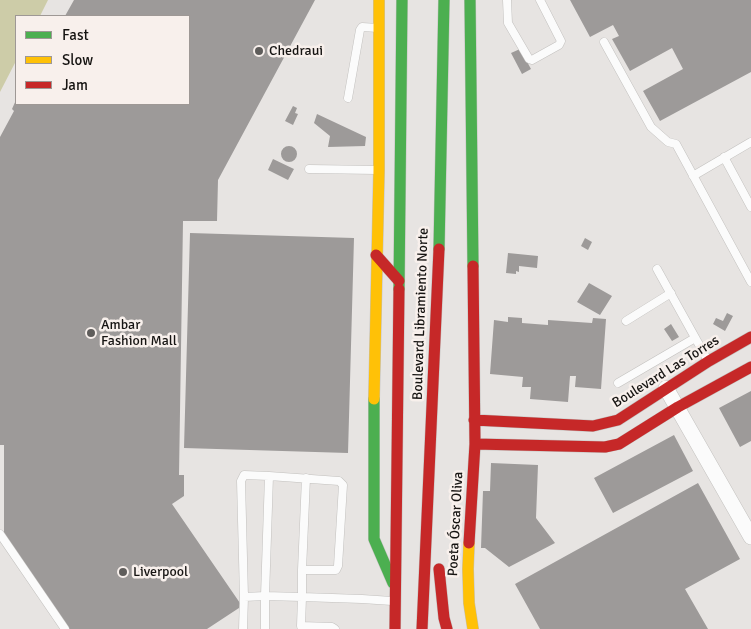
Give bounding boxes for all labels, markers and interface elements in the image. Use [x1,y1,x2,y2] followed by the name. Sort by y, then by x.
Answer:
[15,15,190,105] legend
[62,26,89,44] text: Fast
[269,43,323,59] place label: Chedraui
[253,45,265,57] marker: Chedraui
[62,51,93,69] text: Slow
[62,76,88,94] text: Jam
[410,228,432,400] street label: Boulevard Libramiento Norte
[101,317,177,350] place label: Ambar Fashion Mall
[85,327,97,339] marker: Ambar Fashion Mall
[609,332,723,412] street label: Boulevard Las Torres
[445,471,467,577] street label: Poeta Óscar Oliva
[133,564,188,580] place label: Liverpool
[117,566,129,578] marker: Liverpool

